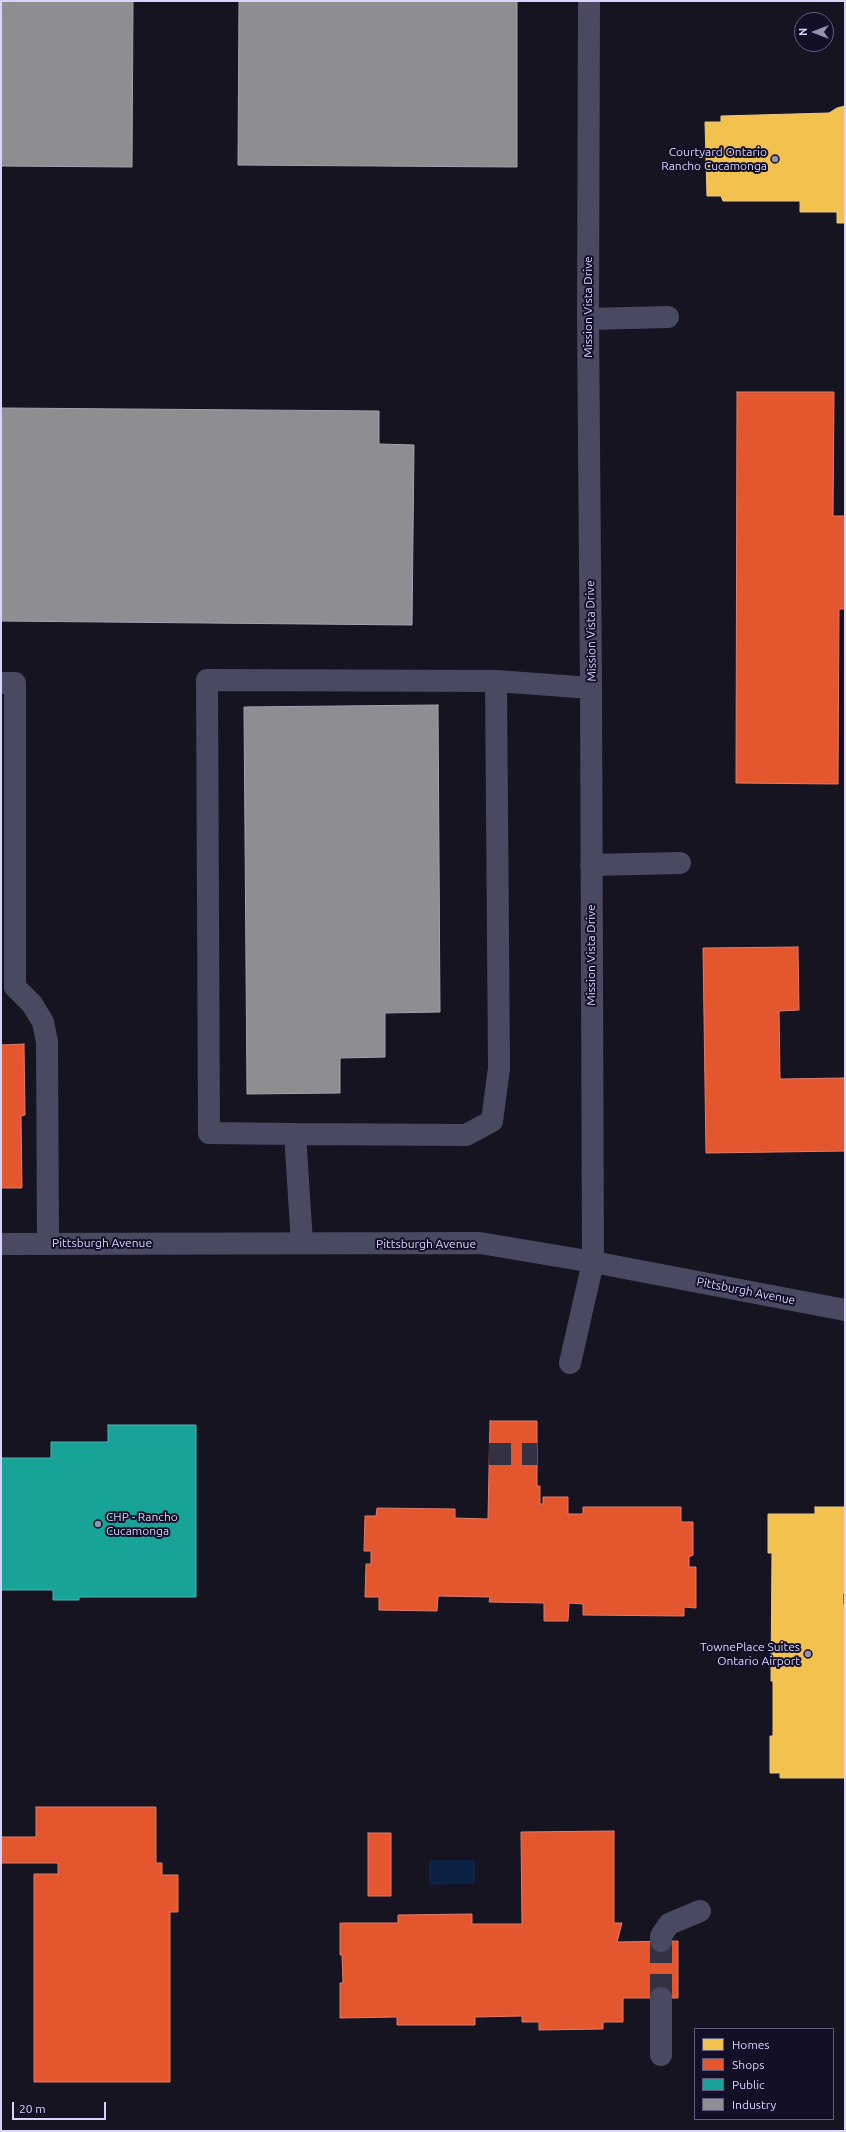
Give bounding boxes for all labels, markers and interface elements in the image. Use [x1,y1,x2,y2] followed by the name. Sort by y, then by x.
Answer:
[794,12,834,52] north arrow
[797,28,809,36] text: N
[661,145,767,173] place label: Courtyard Ontario Rancho Cucamonga
[770,154,780,164] marker: Courtyard Ontario Rancho Cucamonga
[581,256,595,358] street label: Mission Vista Drive
[583,580,599,682] street label: Mission Vista Drive
[584,904,598,1006] street label: Mission Vista Drive
[52,1236,152,1250] street label: Pittsburgh Avenue
[376,1237,476,1251] street label: Pittsburgh Avenue
[696,1274,796,1308] street label: Pittsburgh Avenue
[106,1510,178,1538] place label: CHP - Rancho Cucamonga
[93,1519,103,1529] marker: CHP - Rancho Cucamonga
[700,1640,800,1668] place label: TownePlace Suites Ontario Airport
[803,1649,813,1659] marker: TownePlace Suites Ontario Airport
[694,2028,834,2120] legend
[732,2038,770,2051] text: Homes
[732,2058,764,2071] text: Shops
[732,2078,765,2091] text: Public
[14,2094,108,2120] scale bar
[732,2098,776,2111] text: Industry
[19,2102,46,2115] text: 20 m

